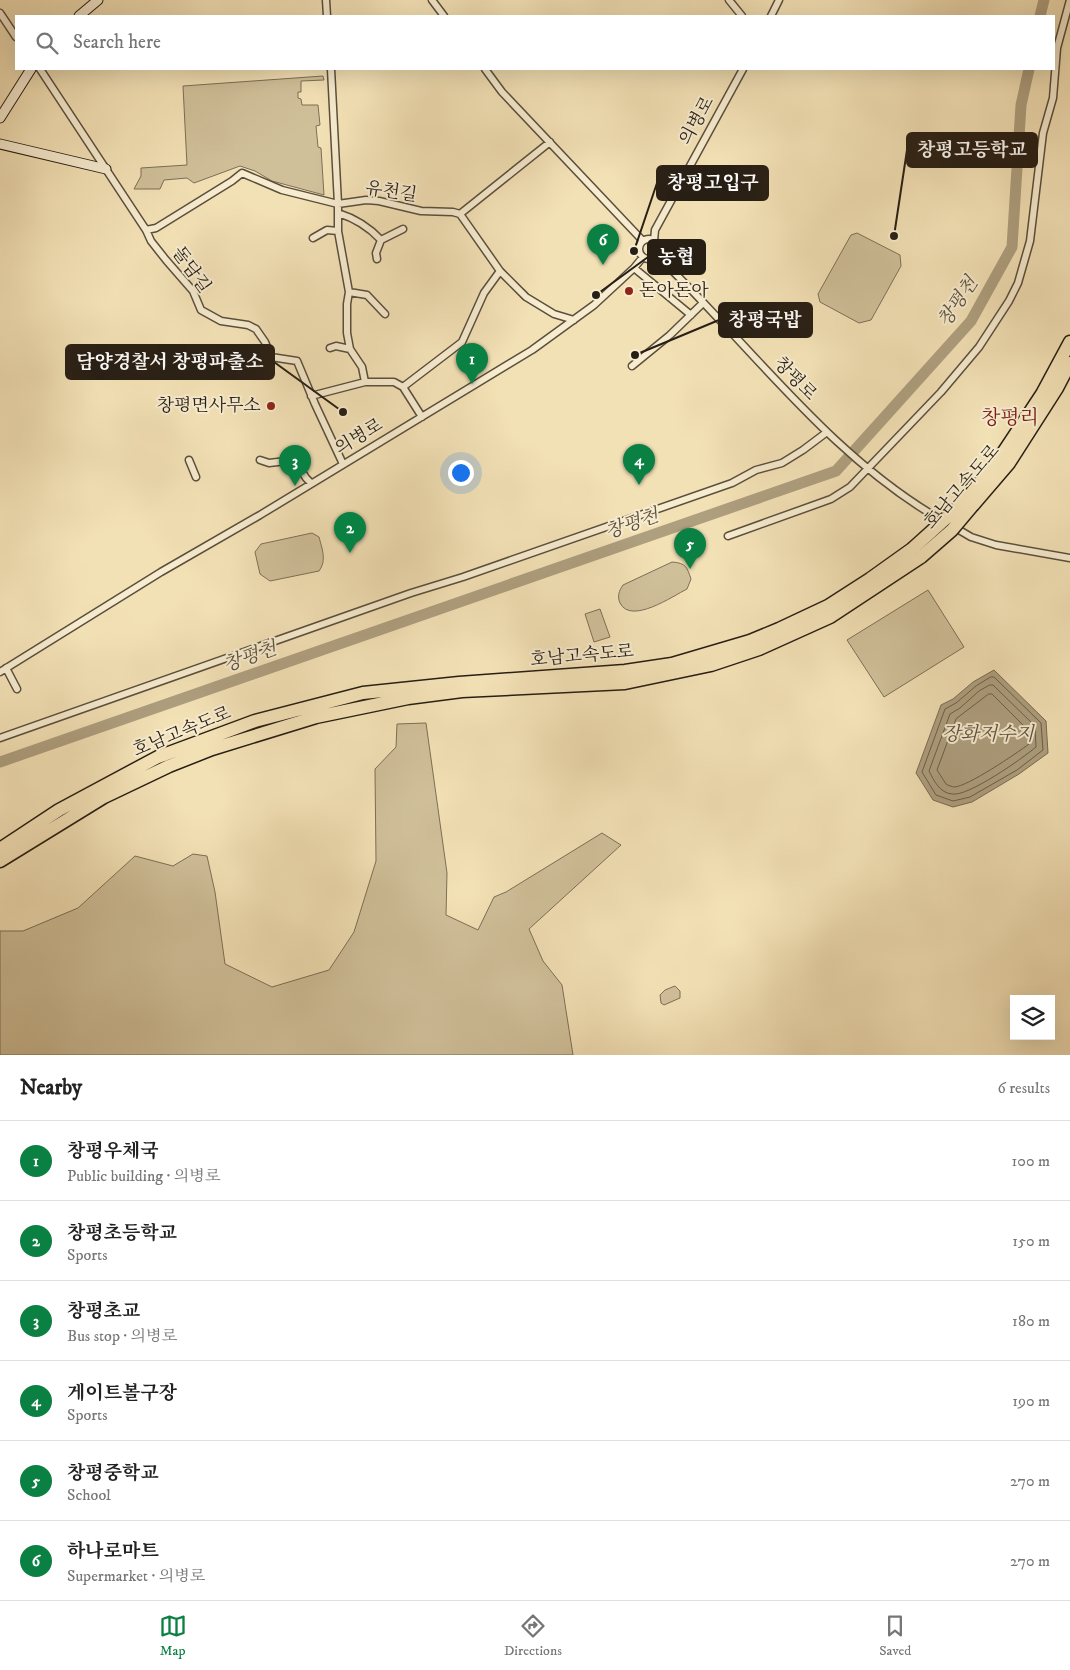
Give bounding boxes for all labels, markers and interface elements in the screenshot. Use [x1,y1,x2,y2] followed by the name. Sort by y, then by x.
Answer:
[15,15,1055,70] search box
[33,29,61,57] icon: search
[73,31,161,54] text: Search here
[675,93,719,149] street label: 의병로
[907,133,1037,167] callout: 창평고등학교
[917,139,1027,162] text: 창평고등학교
[657,166,768,200] callout: 창평고입구
[667,172,759,195] text: 창평고입구
[364,177,418,207] street label: 유천길
[587,224,619,265] pin: 6
[648,240,705,274] callout: 농협
[167,242,215,298] street label: 돌담길
[658,246,694,269] text: 농협
[933,271,984,331] water label: 창평천
[639,280,709,302] place label: 돈아돈아
[623,285,635,297] marker: 돈아돈아
[719,303,812,337] callout: 창평국밥
[728,309,802,332] text: 창평국밥
[456,343,488,384] pin: 1
[66,345,274,379] callout: 담양경찰서 창평파출소
[76,351,264,374] text: 담양경찰서 창평파출소
[769,353,821,405] street label: 창평로
[157,395,261,417] place label: 창평면사무소
[265,400,277,412] marker: 창평면사무소
[981,406,1039,431] district label: 창평리
[331,414,387,460] street label: 의병로
[919,440,1005,534] street label: 호남고속도로
[623,444,655,485] pin: 4
[279,445,311,486] pin: 3
[448,460,474,486] your location
[602,504,663,544] water label: 창평천
[334,512,366,553] pin: 2
[674,528,706,569] pin: 5
[220,637,281,677] water label: 창평천
[529,640,635,672] street label: 호남고속도로
[130,702,234,762] street label: 호남고속도로
[942,723,1036,746] water label: 장화저수지
[1010,995,1055,1040] map controls
[1010,995,1055,1040] button: layers
[20,1075,82,1101] text: Nearby
[997,1078,1050,1098] text: 6 results
[67,1140,159,1163] text: 창평우체국
[33,1151,39,1171] text: 1
[1012,1151,1050,1171] text: 100 m
[67,1166,220,1186] text: Public building · 의병로
[67,1222,177,1245] text: 창평초등학교
[32,1231,40,1251] text: 2
[1012,1231,1050,1251] text: 150 m
[67,1245,108,1265] text: Sports
[67,1300,140,1323] text: 창평초교
[33,1311,39,1331] text: 3
[1012,1311,1050,1331] text: 180 m
[67,1326,177,1346] text: Bus stop · 의병로
[67,1382,177,1405] text: 게이트볼구장
[31,1391,41,1411] text: 4
[1012,1391,1050,1411] text: 190 m
[67,1405,108,1425] text: Sports
[67,1462,159,1485] text: 창평중학교
[32,1471,40,1491] text: 5
[1010,1471,1050,1491] text: 270 m
[67,1485,111,1505] text: School
[67,1540,159,1563] text: 하나로마트
[32,1551,40,1571] text: 6
[1010,1551,1050,1571] text: 270 m
[67,1566,205,1586] text: Supermarket · 의병로
[159,1612,187,1660] tab: Map
[504,1612,562,1660] tab: Directions
[879,1612,911,1660] tab: Saved

